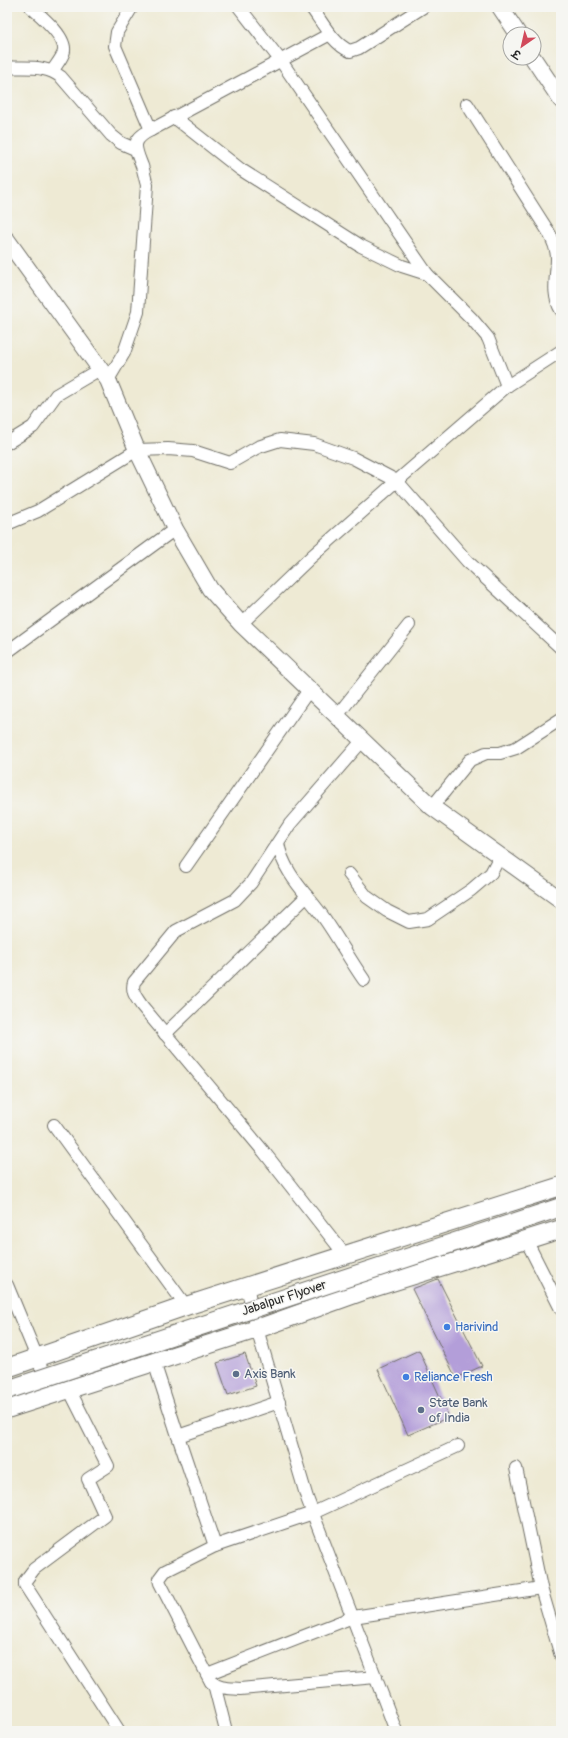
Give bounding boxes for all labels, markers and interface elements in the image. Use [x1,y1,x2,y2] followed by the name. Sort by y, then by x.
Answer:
[502,26,542,66] north arrow
[509,46,524,62] text: उ
[240,1277,329,1319] street label: Jabalpur Flyover
[455,1319,498,1335] place label: Harivind
[442,1322,452,1332] marker: Harivind
[244,1366,296,1382] place label: Axis Bank
[231,1369,241,1379] marker: Axis Bank
[414,1369,493,1385] place label: Reliance Fresh
[401,1372,411,1382] marker: Reliance Fresh
[429,1395,488,1426] place label: State Bank of India
[416,1405,426,1415] marker: State Bank of India

